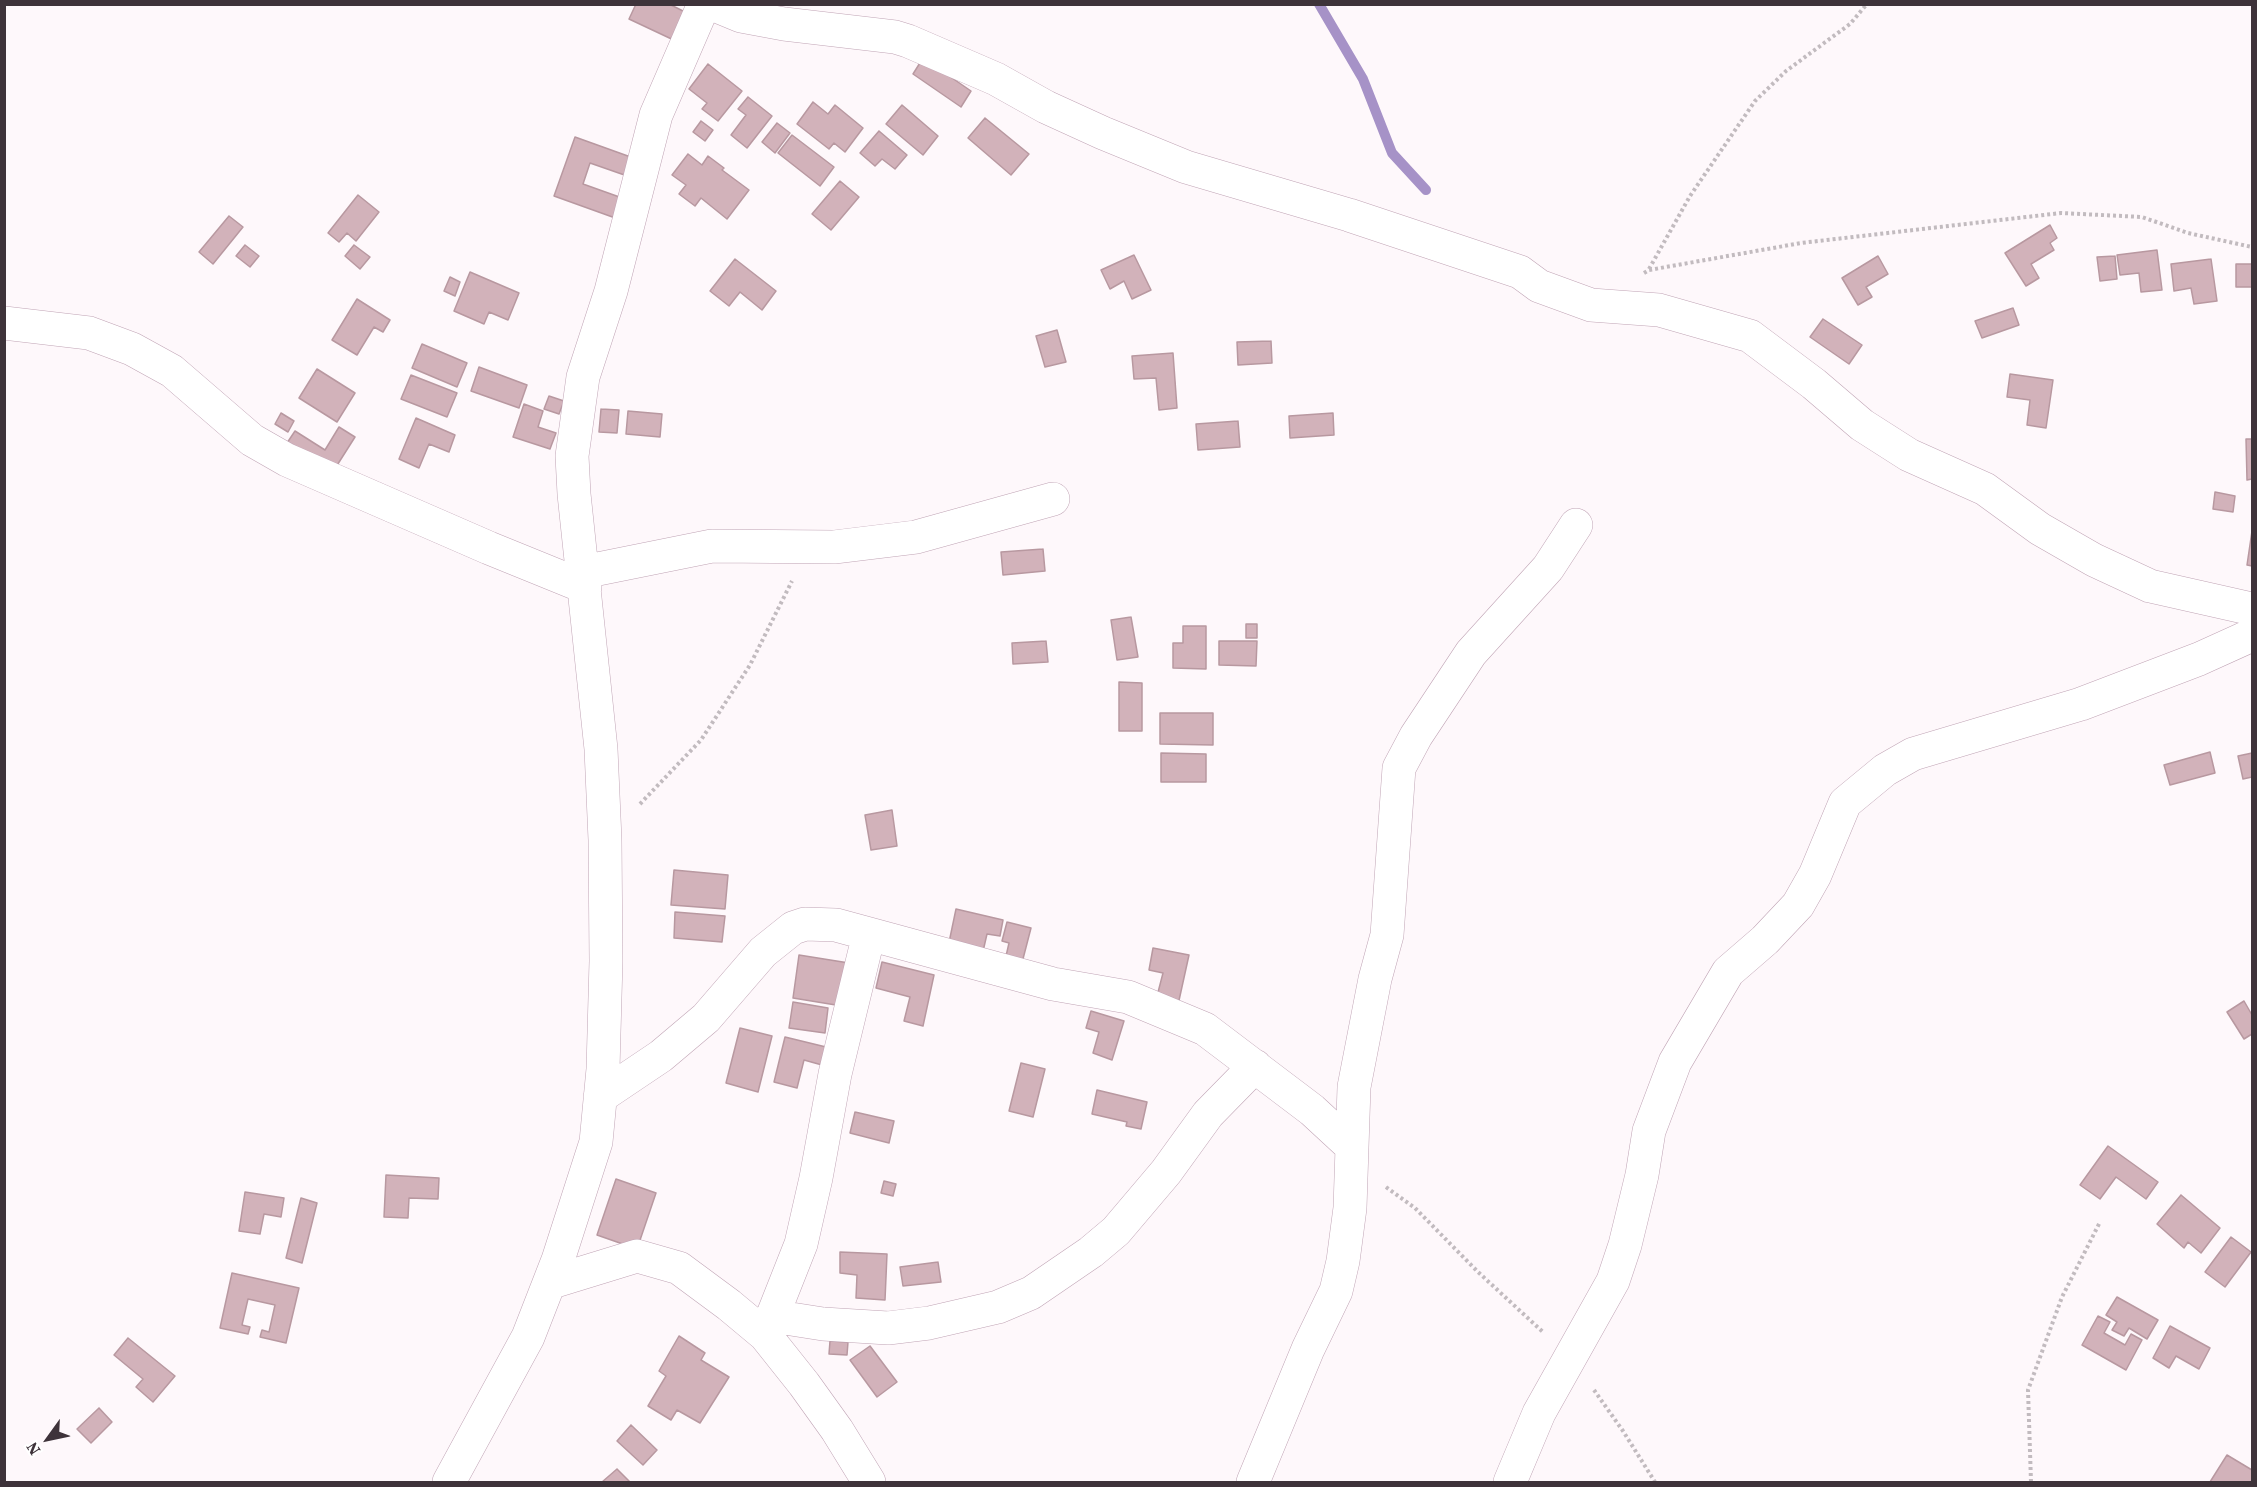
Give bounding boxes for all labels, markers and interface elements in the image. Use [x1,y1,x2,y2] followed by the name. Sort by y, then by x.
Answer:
[18,1409,78,1469] north arrow
[21,1438,45,1460] text: N

